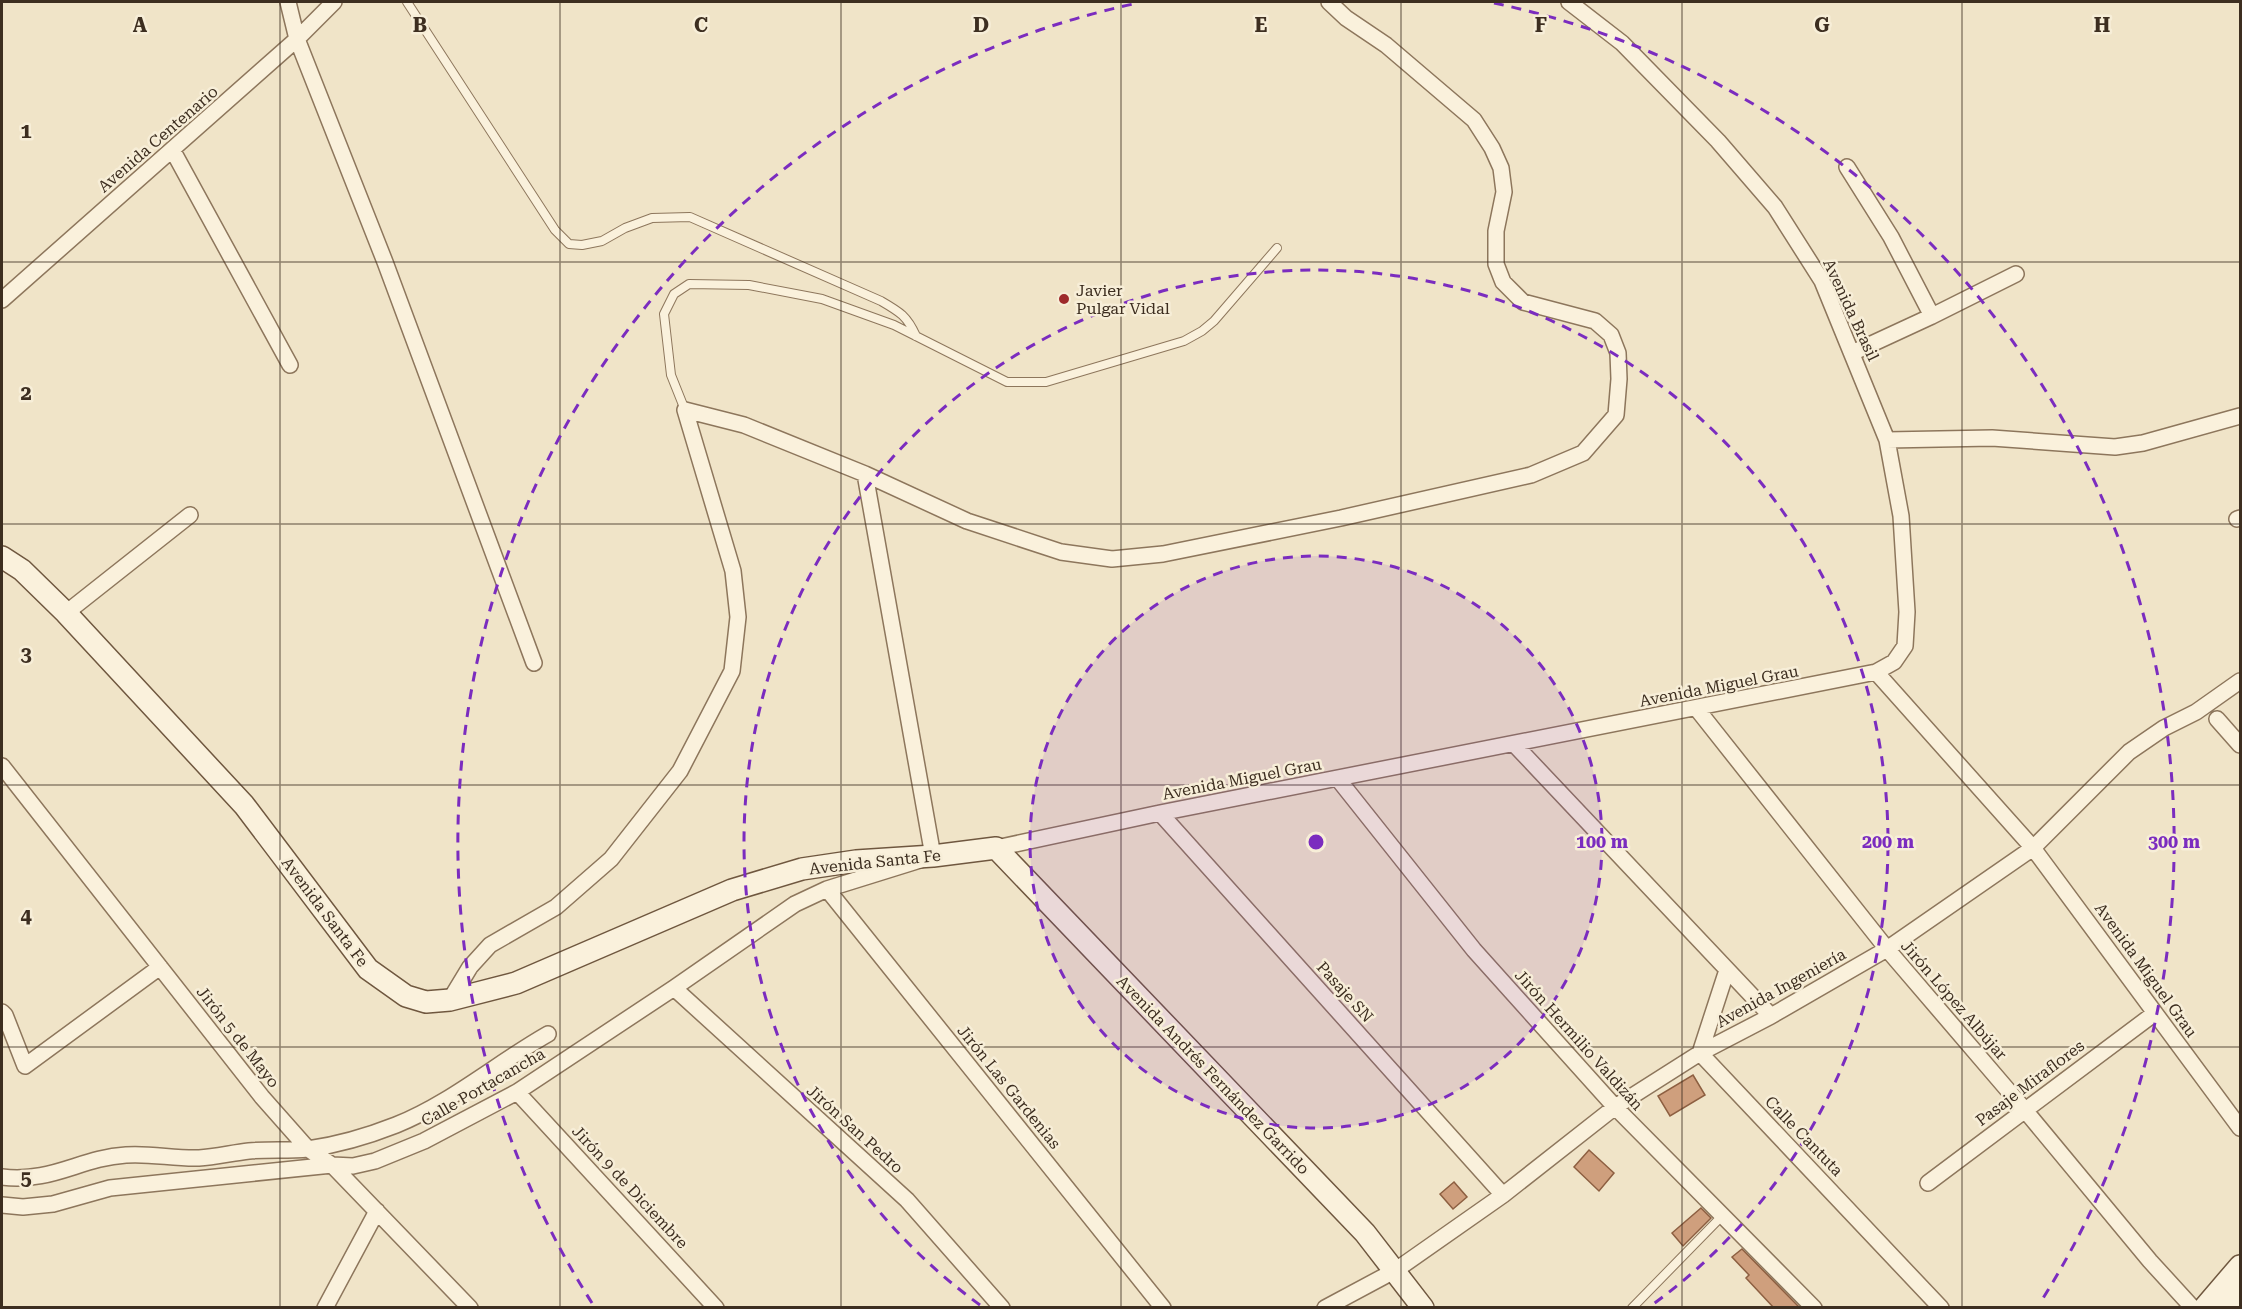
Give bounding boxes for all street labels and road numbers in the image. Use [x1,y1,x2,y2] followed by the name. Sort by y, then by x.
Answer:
[94,82,222,196] street label: Avenida Centenario
[1819,256,1883,364] street label: Avenida Brasil
[1638,661,1800,711] street label: Avenida Miguel Grau
[1161,754,1323,804] street label: Avenida Miguel Grau
[808,846,942,878] street label: Avenida Santa Fe
[278,854,372,971] street label: Avenida Santa Fe
[2091,899,2201,1041] street label: Avenida Miguel Grau
[1897,936,2011,1064] street label: Jirón López Albújar
[1713,944,1849,1032] street label: Avenida Ingeniería
[1313,958,1377,1026] street label: Pasaje SN
[1511,966,1647,1114] street label: Jirón Hermilio Valdizán
[1113,972,1313,1179] street label: Avenida Andrés Fernández Garrido
[193,983,284,1092] street label: Jirón 5 de Mayo
[953,1021,1065,1153] street label: Jirón Las Gardenias
[1972,1036,2088,1130] street label: Pasaje Miraflores
[418,1044,549,1130] street label: Calle Portacancha
[803,1081,907,1177] street label: Jirón San Pedro
[1761,1092,1847,1180] street label: Calle Cantuta
[568,1122,692,1253] street label: Jirón 9 de Diciembre

